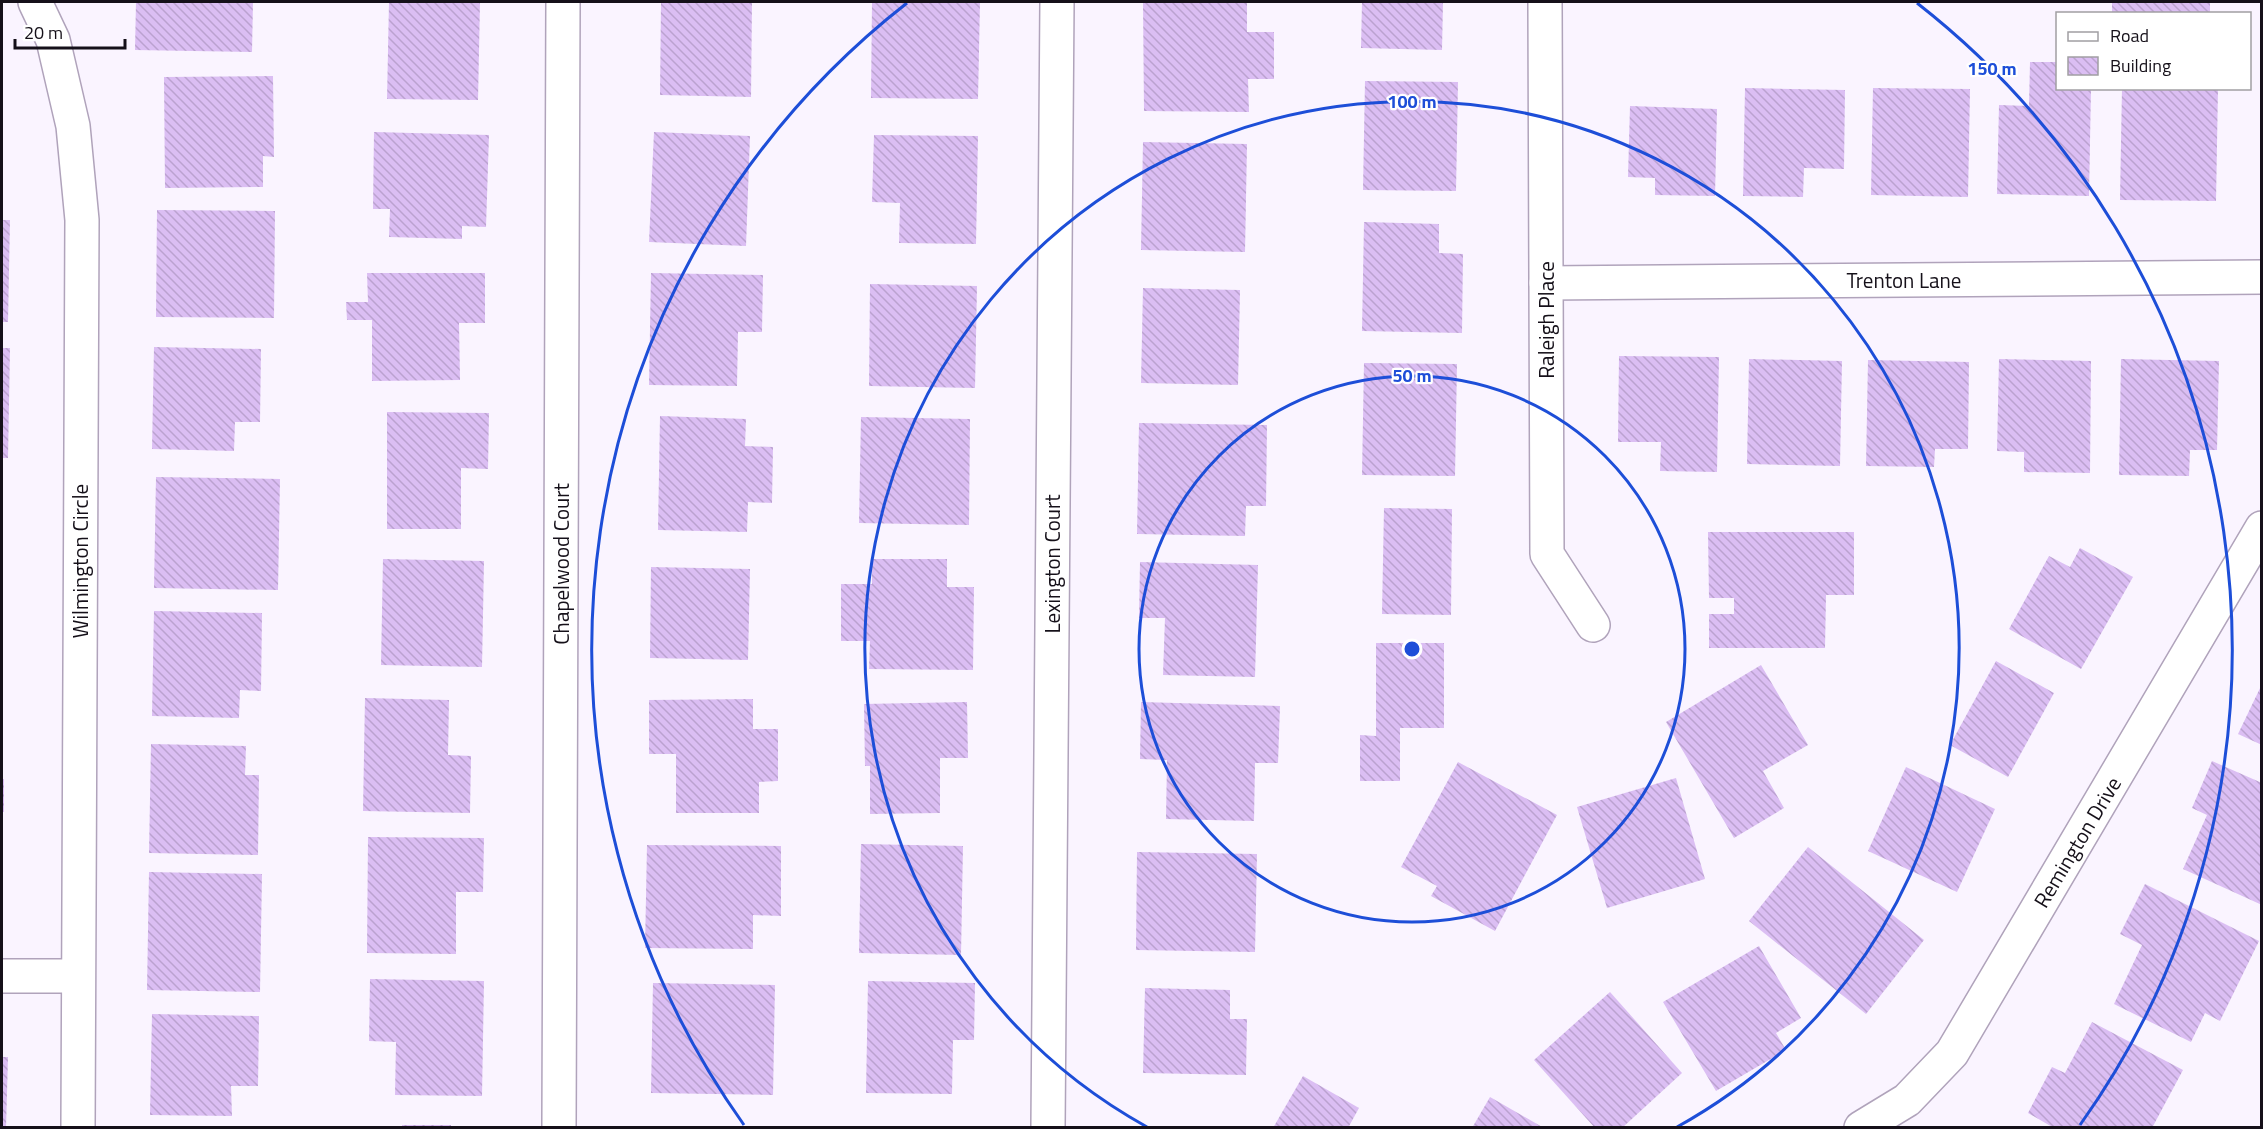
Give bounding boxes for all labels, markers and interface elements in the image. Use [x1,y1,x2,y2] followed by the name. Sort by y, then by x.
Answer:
[15,12,124,50] scale bar
[2056,12,2251,90] legend
[24,19,63,46] text: 20 m
[2110,22,2149,49] text: Road
[2110,52,2171,79] text: Building
[1967,55,2017,82] text: 150 m
[1387,88,1437,115] text: 100 m
[1530,261,1562,379] street label: Raleigh Place
[1847,264,1961,296] street label: Trenton Lane
[1392,362,1432,389] text: 50 m
[545,483,577,645] street label: Chapelwood Court
[64,484,96,638] street label: Wilmington Circle
[1036,494,1068,634] street label: Lexington Court
[1402,639,1422,659] centre of rings
[2025,770,2129,914] street label: Remington Drive

